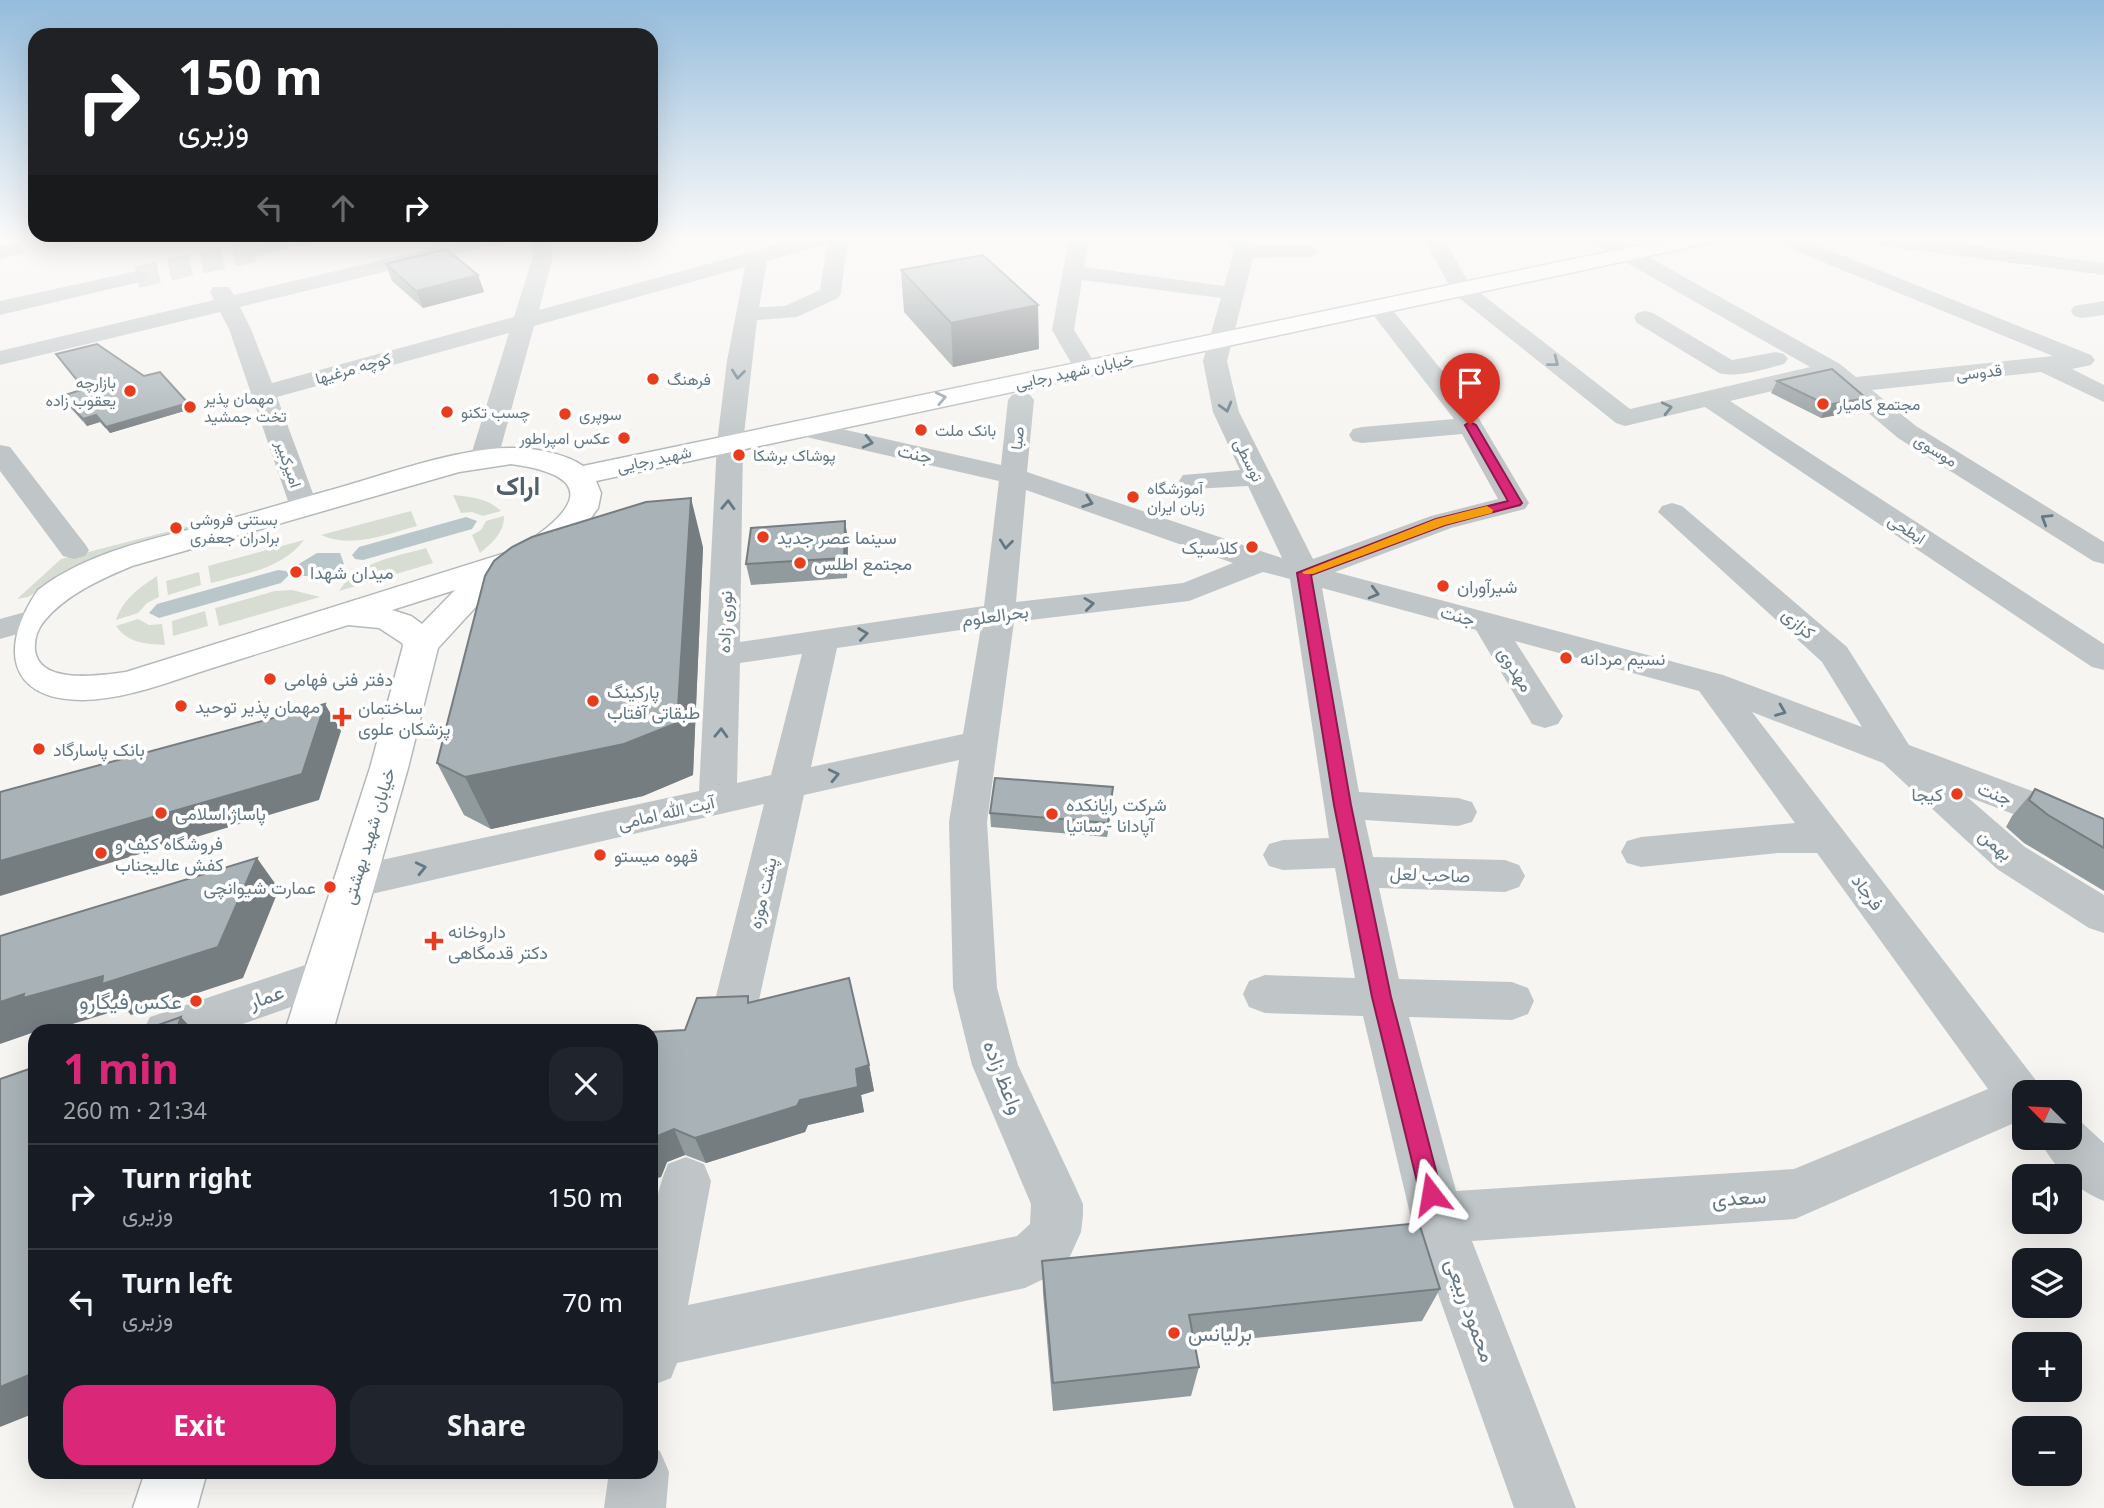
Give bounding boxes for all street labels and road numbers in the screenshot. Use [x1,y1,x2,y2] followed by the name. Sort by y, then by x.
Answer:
[312,347,394,390] street label: کوچه مرغیها
[1013,348,1135,394] street label: خیابان شهید رجایی
[1955,359,2003,385] street label: قدوسی
[1005,425,1029,451] street label: صبا
[1910,428,1962,472] street label: موسوی
[1229,435,1269,485] street label: توسطی
[270,437,307,490] street label: امیرکبیر
[895,437,935,469] street label: جنت
[615,440,693,478] street label: شهید رجایی
[1884,509,1930,549] street label: ابطحی
[711,590,737,654] street label: نوری زاده
[960,598,1030,633] street label: بحرالعلوم
[1438,599,1478,631] street label: جنت
[1777,602,1821,644] street label: کزازی
[1493,642,1539,696] street label: مهدوی
[336,765,400,907] street label: خیابان شهید بهشتی
[1974,776,2016,810] street label: جنت
[615,789,719,835] street label: آیت الله امامی
[1974,823,2018,865] street label: بهمن
[742,855,783,931] street label: پشت موزه
[1389,861,1471,887] street label: صاحب لعل
[1847,869,1889,915] street label: فرجاد
[244,977,287,1015] street label: عمار
[977,1036,1031,1118] street label: واعظ زاده
[1711,1181,1767,1213] street label: سعدی
[1439,1254,1503,1366] street label: محمود ربیعی

